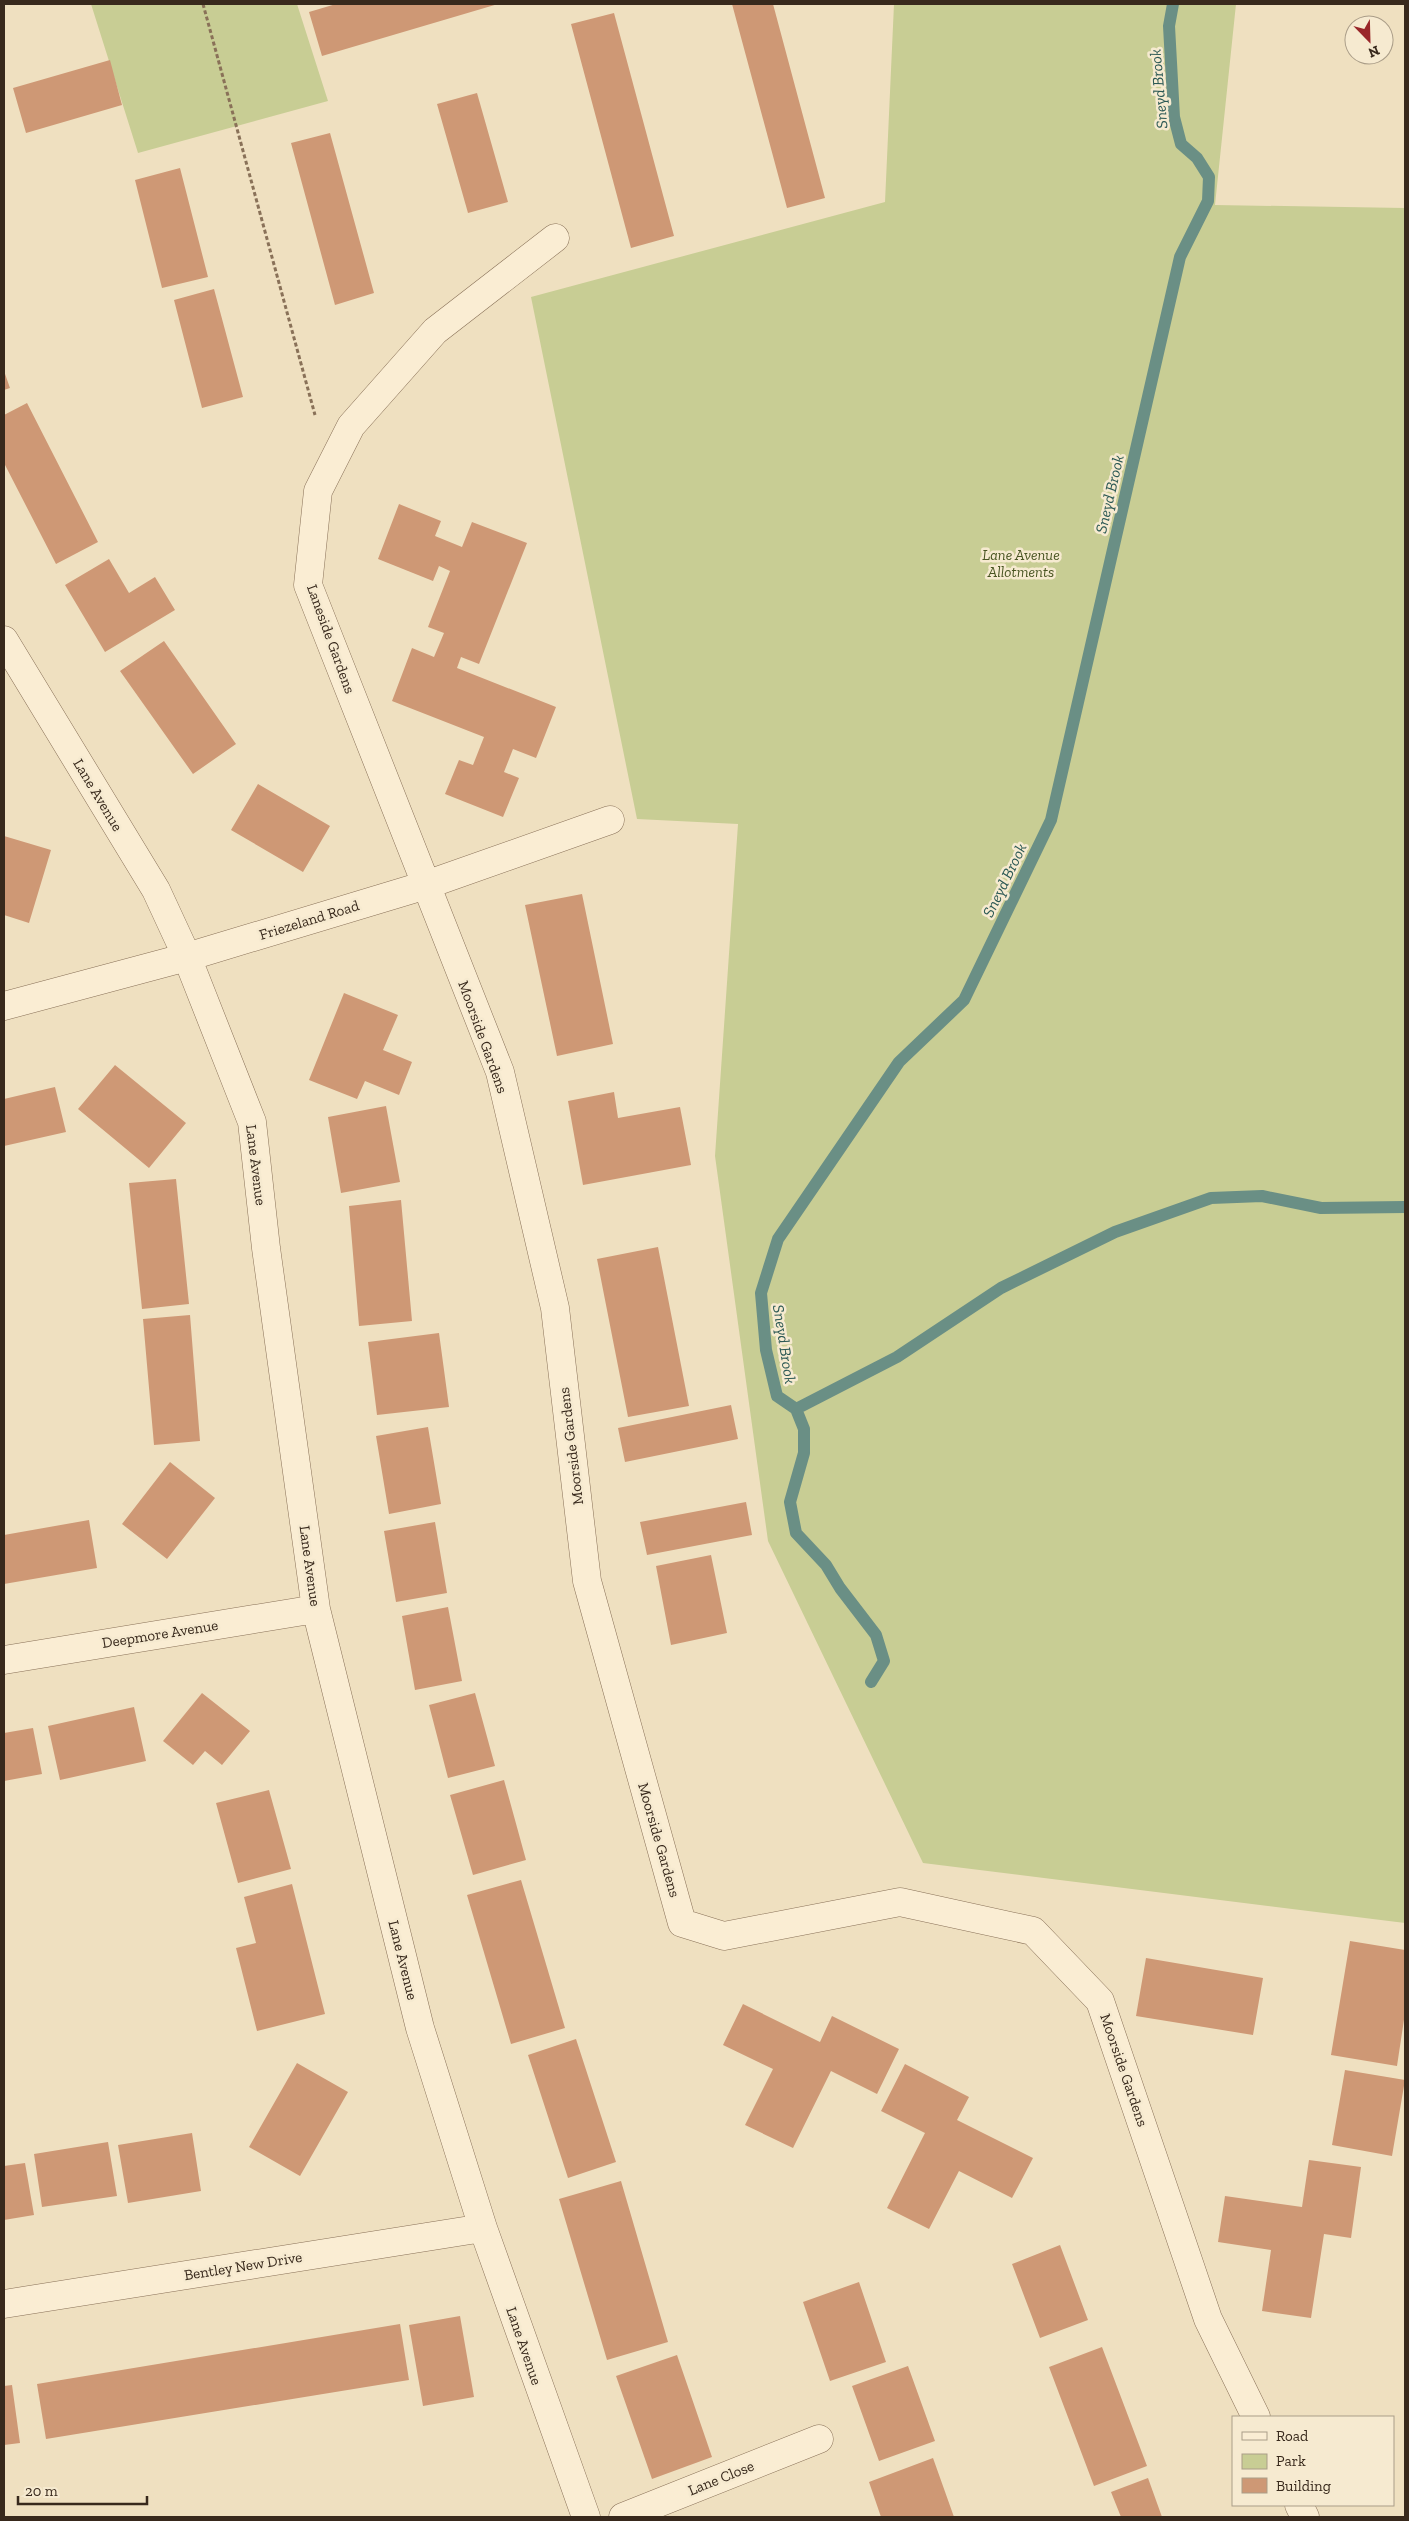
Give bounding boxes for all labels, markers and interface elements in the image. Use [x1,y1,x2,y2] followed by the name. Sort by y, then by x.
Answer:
[1344,15,1394,65] north arrow
[1365,42,1382,62] text: N
[1146,48,1171,130] water label: Sneyd Brook
[1091,453,1128,535] water label: Sneyd Brook
[982,546,1060,581] park label: Lane Avenue Allotments
[303,582,359,696] street label: Laneside Gardens
[69,755,127,835] street label: Lane Avenue
[978,840,1031,920] water label: Sneyd Brook
[257,896,362,944] street label: Friezeland Road
[454,978,512,1096] street label: Moorside Gardens
[242,1123,270,1207] street label: Lane Avenue
[769,1303,800,1385] water label: Sneyd Brook
[555,1386,587,1506] street label: Moorside Gardens
[295,1524,325,1608] street label: Lane Avenue
[101,1616,219,1652] street label: Deepmore Avenue
[634,1781,684,1899] street label: Moorside Gardens
[384,1918,422,2002] street label: Lane Avenue
[1096,2011,1152,2129] street label: Moorside Gardens
[183,2248,303,2284] street label: Bentley New Drive
[502,2305,546,2387] street label: Lane Avenue
[1232,2416,1394,2506] legend
[1276,2427,1309,2445] text: Road
[1276,2452,1306,2470] text: Park
[685,2457,757,2499] street label: Lane Close
[18,2474,146,2506] scale bar
[1276,2477,1331,2495] text: Building
[25,2482,58,2500] text: 20 m

